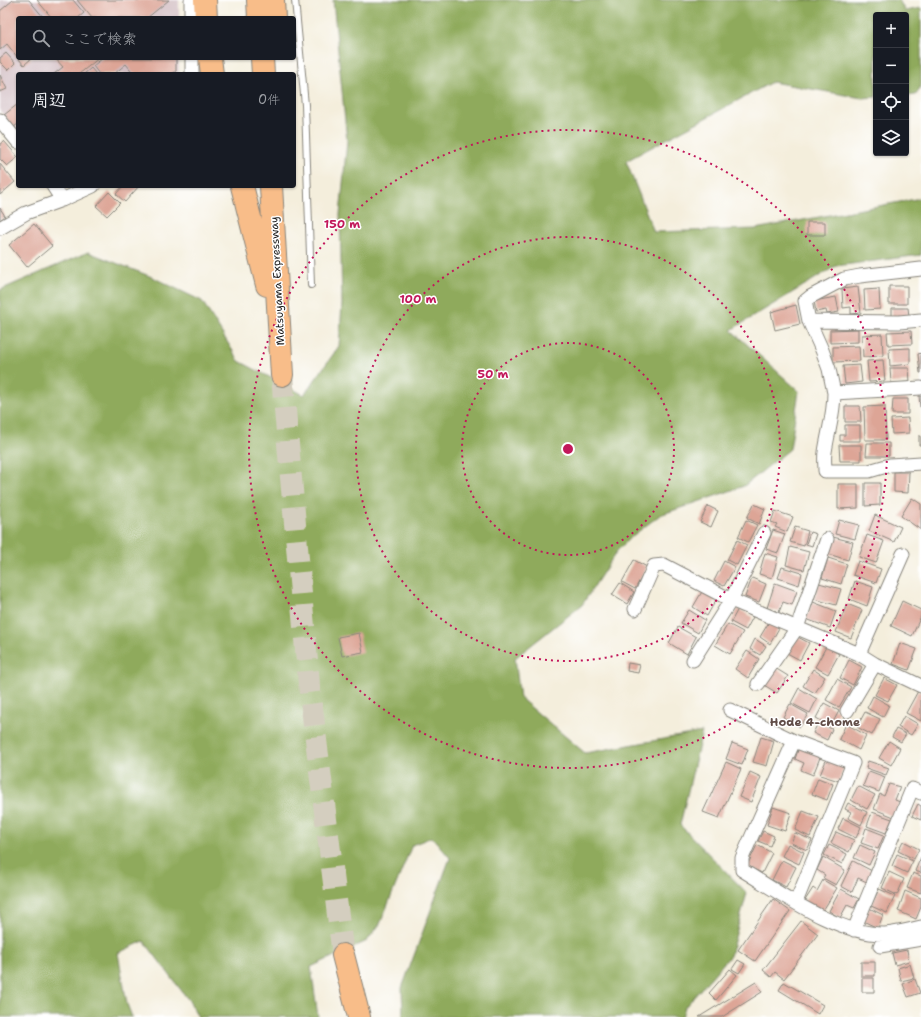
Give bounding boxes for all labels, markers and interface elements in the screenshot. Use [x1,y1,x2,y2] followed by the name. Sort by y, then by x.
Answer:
[873,12,909,156] map controls
[873,12,909,48] button: +
[16,16,296,60] search box
[30,27,52,49] icon: search
[62,29,137,49] text: ここで検索
[873,48,909,84] button: −
[873,84,909,120] button: locate
[32,89,66,111] text: 周辺
[258,91,280,108] text: 0件
[873,120,909,156] button: layers
[267,216,288,346] street label: Matsuyama Expressway
[324,216,360,232] text: 150 m
[400,291,437,307] text: 100 m
[478,366,509,382] text: 50 m
[561,442,575,456] centre of rings
[770,714,860,730] district label: Hode 4-chome

